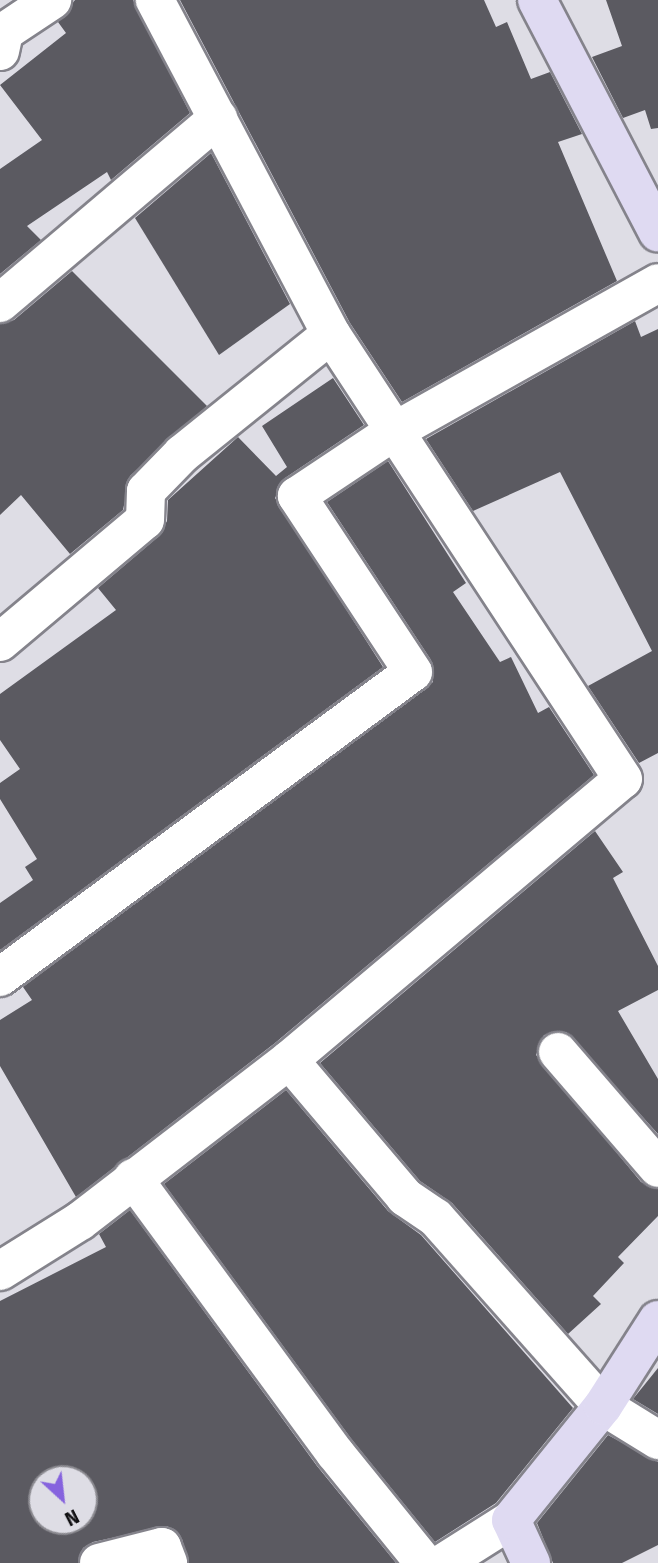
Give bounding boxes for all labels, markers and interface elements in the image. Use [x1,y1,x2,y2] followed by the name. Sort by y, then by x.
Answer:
[28,1465,98,1535] north arrow
[61,1504,83,1530] text: N

